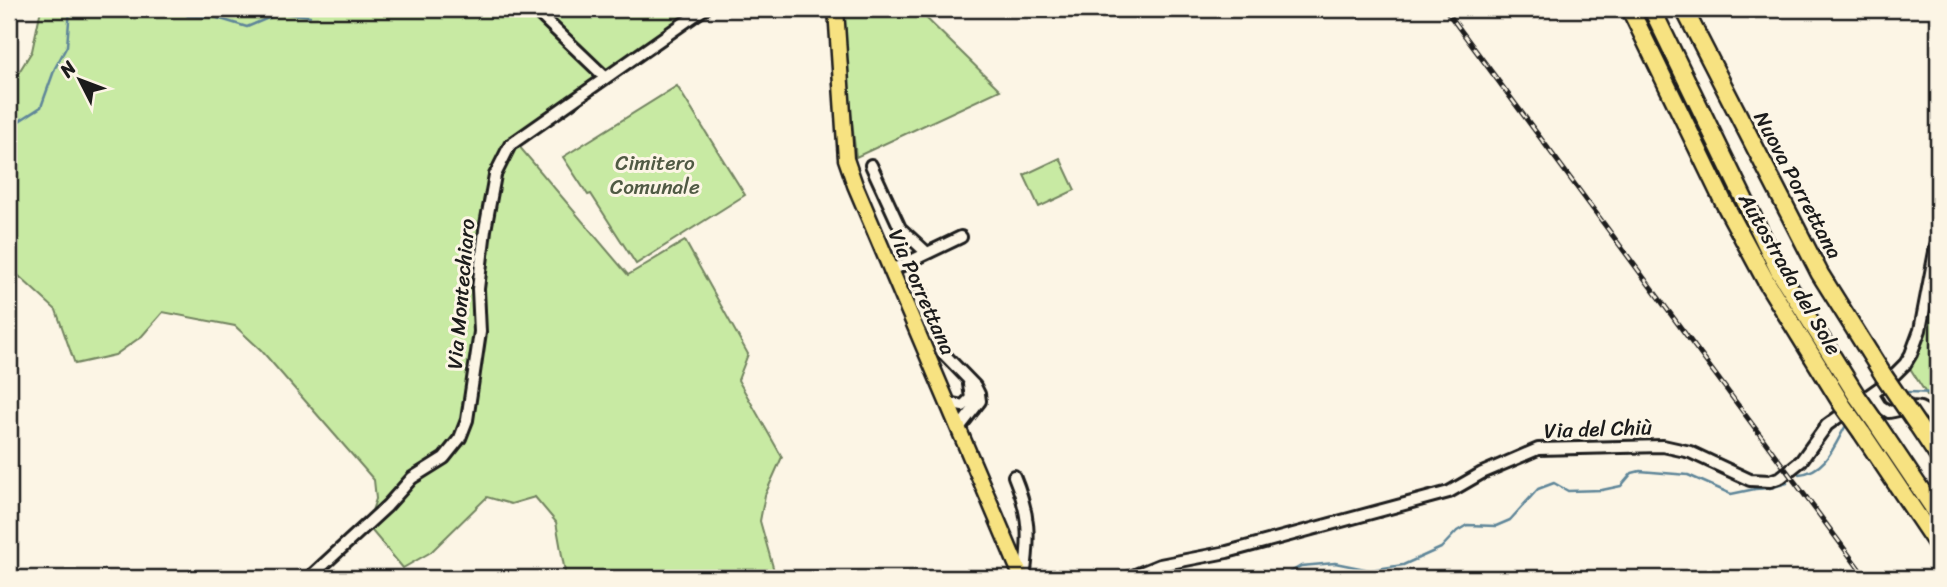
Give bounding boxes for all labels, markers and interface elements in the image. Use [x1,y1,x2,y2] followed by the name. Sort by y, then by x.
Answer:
[46,46,116,116] north arrow
[50,52,85,86] text: N
[1743,104,1853,266] street label: Nuova Porrettana
[610,144,700,206] park label: Cimitero Comunale
[1727,184,1852,363] street label: Autostrada del Sole
[435,217,487,371] street label: Via Montechiaro
[877,223,967,362] street label: Via Porrettana
[1543,408,1653,450] street label: Via del Chiù

